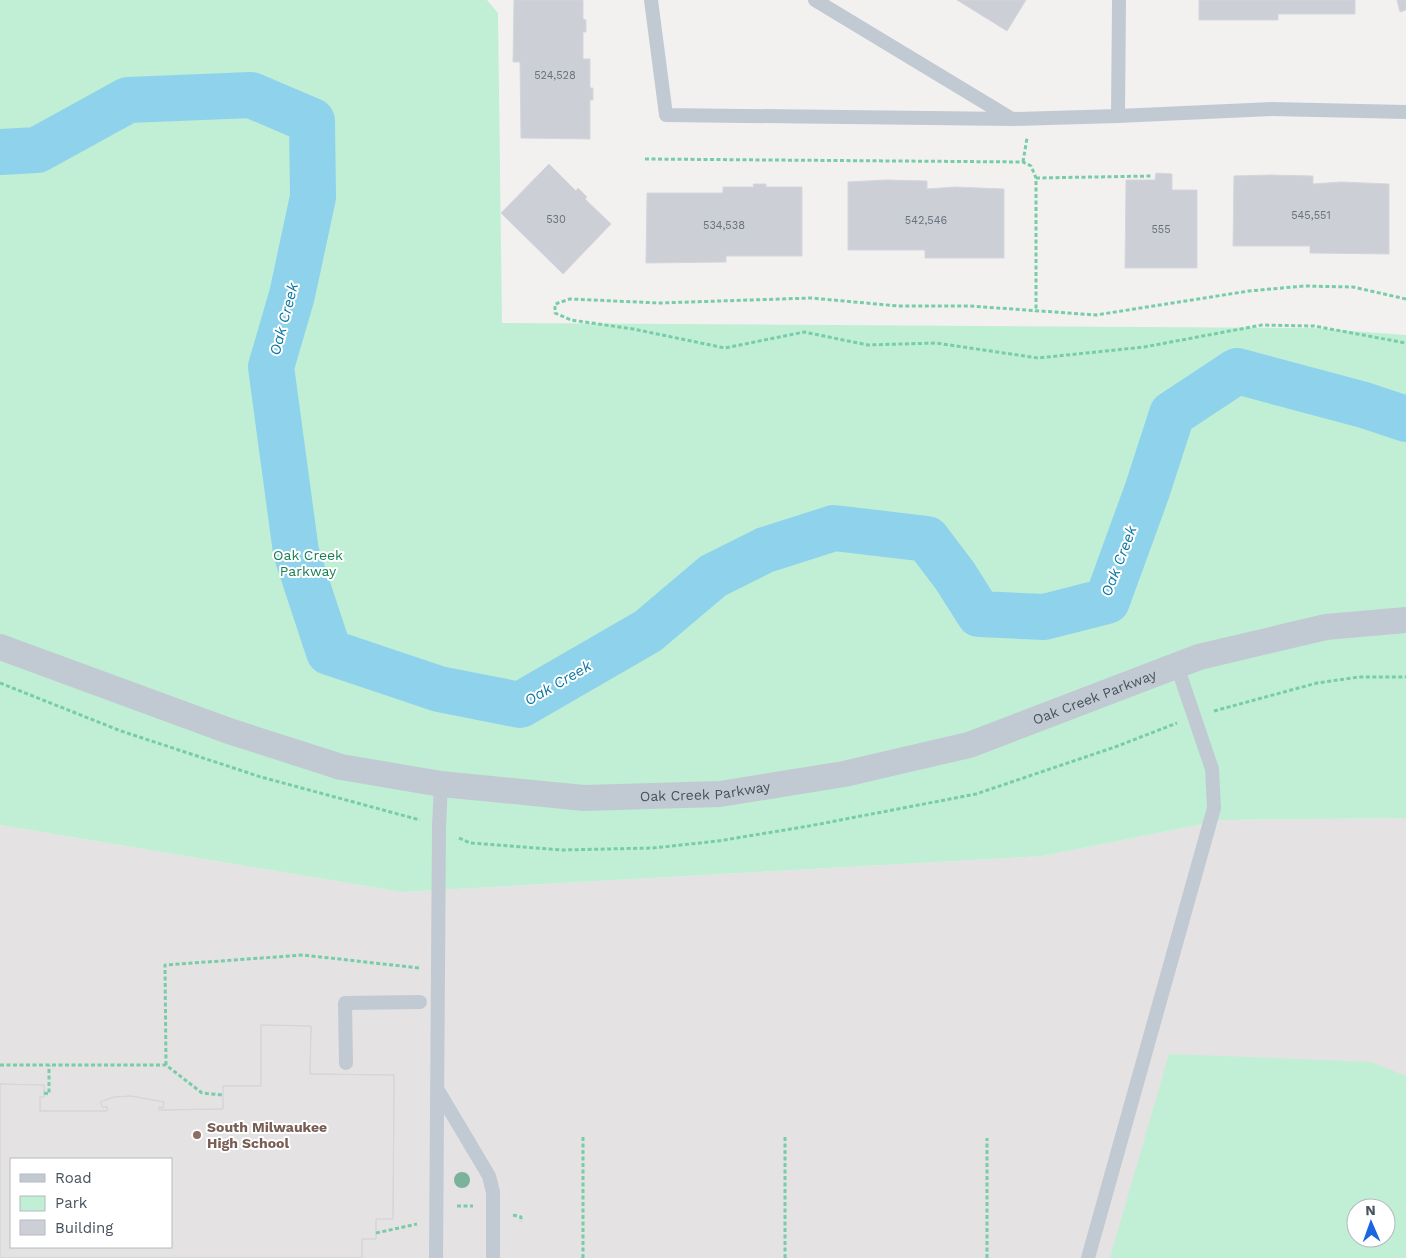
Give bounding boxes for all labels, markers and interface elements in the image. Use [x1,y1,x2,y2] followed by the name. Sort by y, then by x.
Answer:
[534,69,576,82] house number: 524,528
[1291,209,1331,222] house number: 545,551
[546,213,566,226] house number: 530
[905,214,947,227] house number: 542,546
[703,219,745,232] house number: 534,538
[1151,223,1171,236] house number: 555
[266,280,303,357] water label: Oak Creek
[1097,522,1141,599] water label: Oak Creek
[273,547,343,579] park label: Oak Creek Parkway
[521,656,595,709] water label: Oak Creek
[1030,666,1159,728] street label: Oak Creek Parkway
[640,778,772,804] street label: Oak Creek Parkway
[207,1119,327,1151] place label: South Milwaukee High School
[191,1129,203,1141] marker: South Milwaukee High School
[10,1158,172,1248] legend
[55,1169,92,1187] text: Road
[55,1194,88,1212] text: Park
[1346,1198,1396,1248] north arrow
[1365,1202,1376,1218] text: N
[55,1219,113,1237] text: Building

